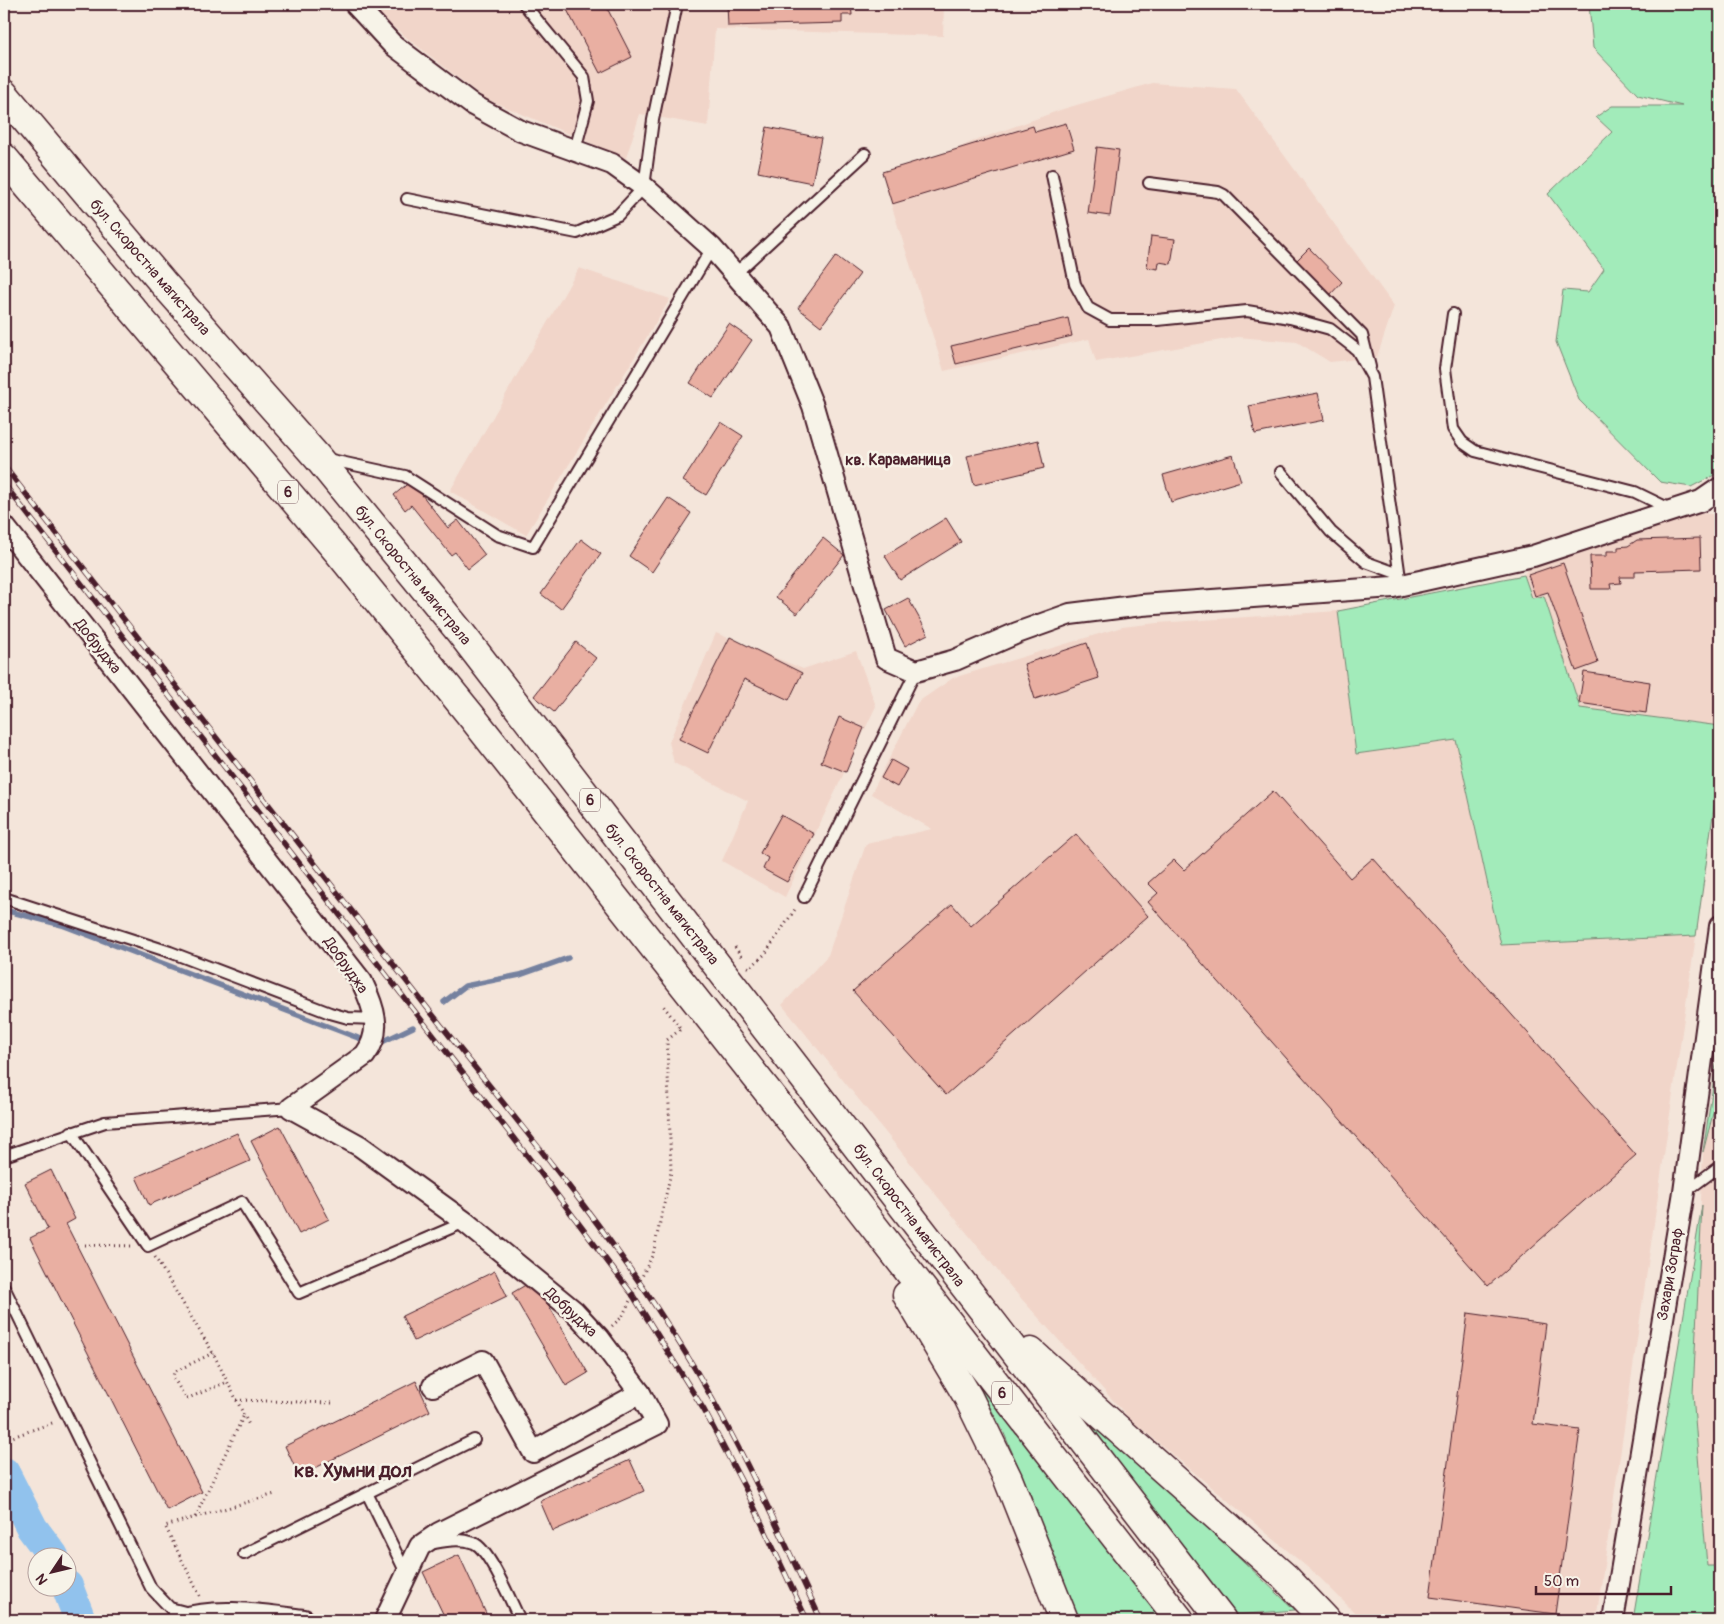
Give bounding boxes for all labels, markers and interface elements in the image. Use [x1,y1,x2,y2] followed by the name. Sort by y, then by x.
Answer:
[85,195,214,339] street label: бул. Скоростна магистрала
[845,450,951,470] district label: кв. Караманица
[278,481,298,504] road number: 6
[350,501,475,649] street label: бул. Скоростна магистрала
[70,614,125,678] street label: Добруджа
[580,788,600,812] road number: 6
[600,820,723,969] street label: бул. Скоростна магистрала
[319,933,372,997] street label: Добруджа
[848,1140,969,1291] street label: бул. Скоростна магистрала
[1653,1226,1688,1322] street label: Захари Зограф
[540,1283,601,1341] street label: Добруджа
[992,1382,1012,1405] road number: 6
[294,1458,412,1483] district label: кв. Хумни дол
[28,1546,78,1596] north arrow
[1536,1564,1672,1596] scale bar
[32,1570,51,1588] text: N
[1544,1572,1579,1591] text: 50 m

